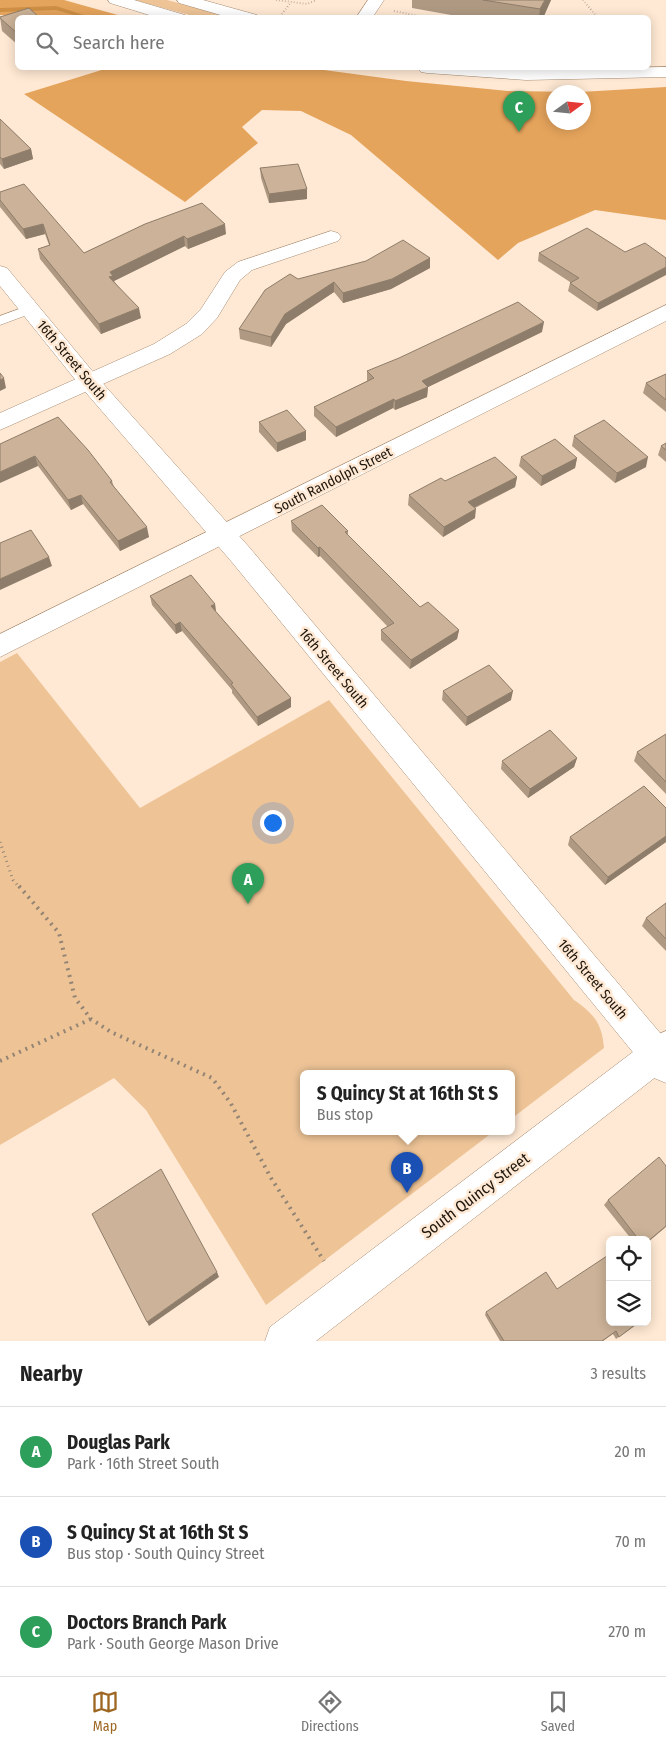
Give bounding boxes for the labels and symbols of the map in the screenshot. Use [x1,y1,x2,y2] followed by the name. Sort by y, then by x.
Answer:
[546,85,591,130] north arrow
[503,91,535,132] pin: C
[33,317,110,404] street label: 16th Street South
[272,443,395,517] street label: South Randolph Street
[295,625,372,712] street label: 16th Street South
[260,810,286,836] your location
[232,863,264,904] pin: A
[554,936,631,1023] street label: 16th Street South
[418,1148,534,1242] street label: South Quincy Street
[391,1152,423,1193] pin: B

